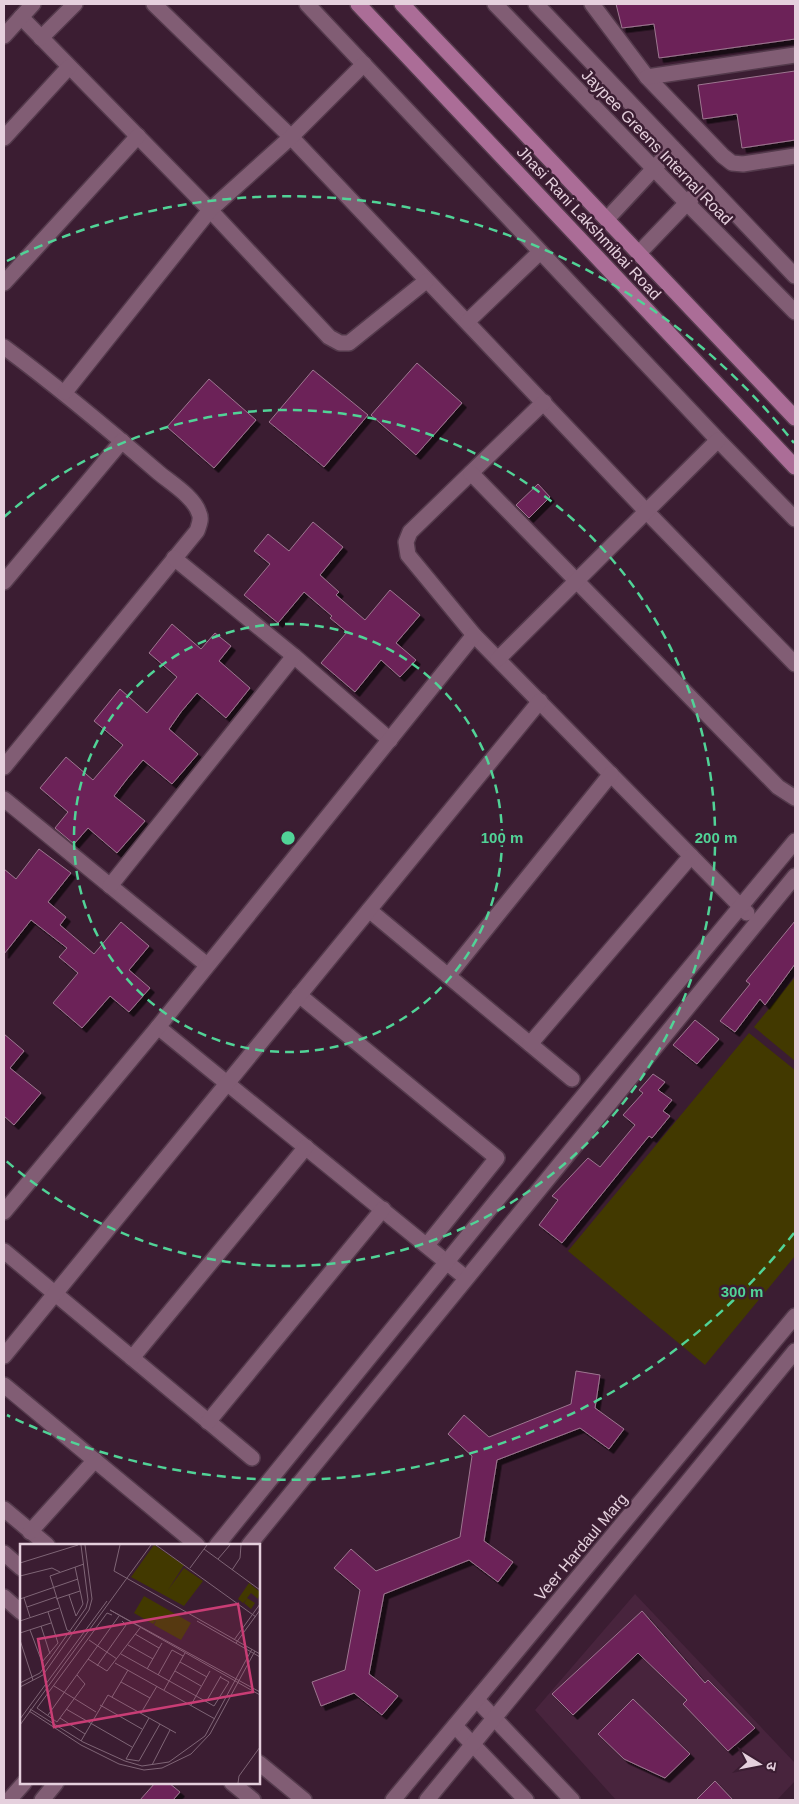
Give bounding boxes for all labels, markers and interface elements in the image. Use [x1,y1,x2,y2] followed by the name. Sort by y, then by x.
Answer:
[578,66,736,228] street label: Jaypee Greens Internal Road
[514,143,664,303] street label: Jhasi Rani Lakshmibai Road
[279,829,297,847] centre of rings
[481,829,523,846] text: 100 m
[695,829,737,846] text: 200 m
[721,1283,763,1300] text: 300 m
[531,1490,631,1604] street label: Veer Hardaul Marg
[20,1544,260,1784] inset map
[734,1739,784,1789] north arrow
[763,1761,780,1772] text: उ

